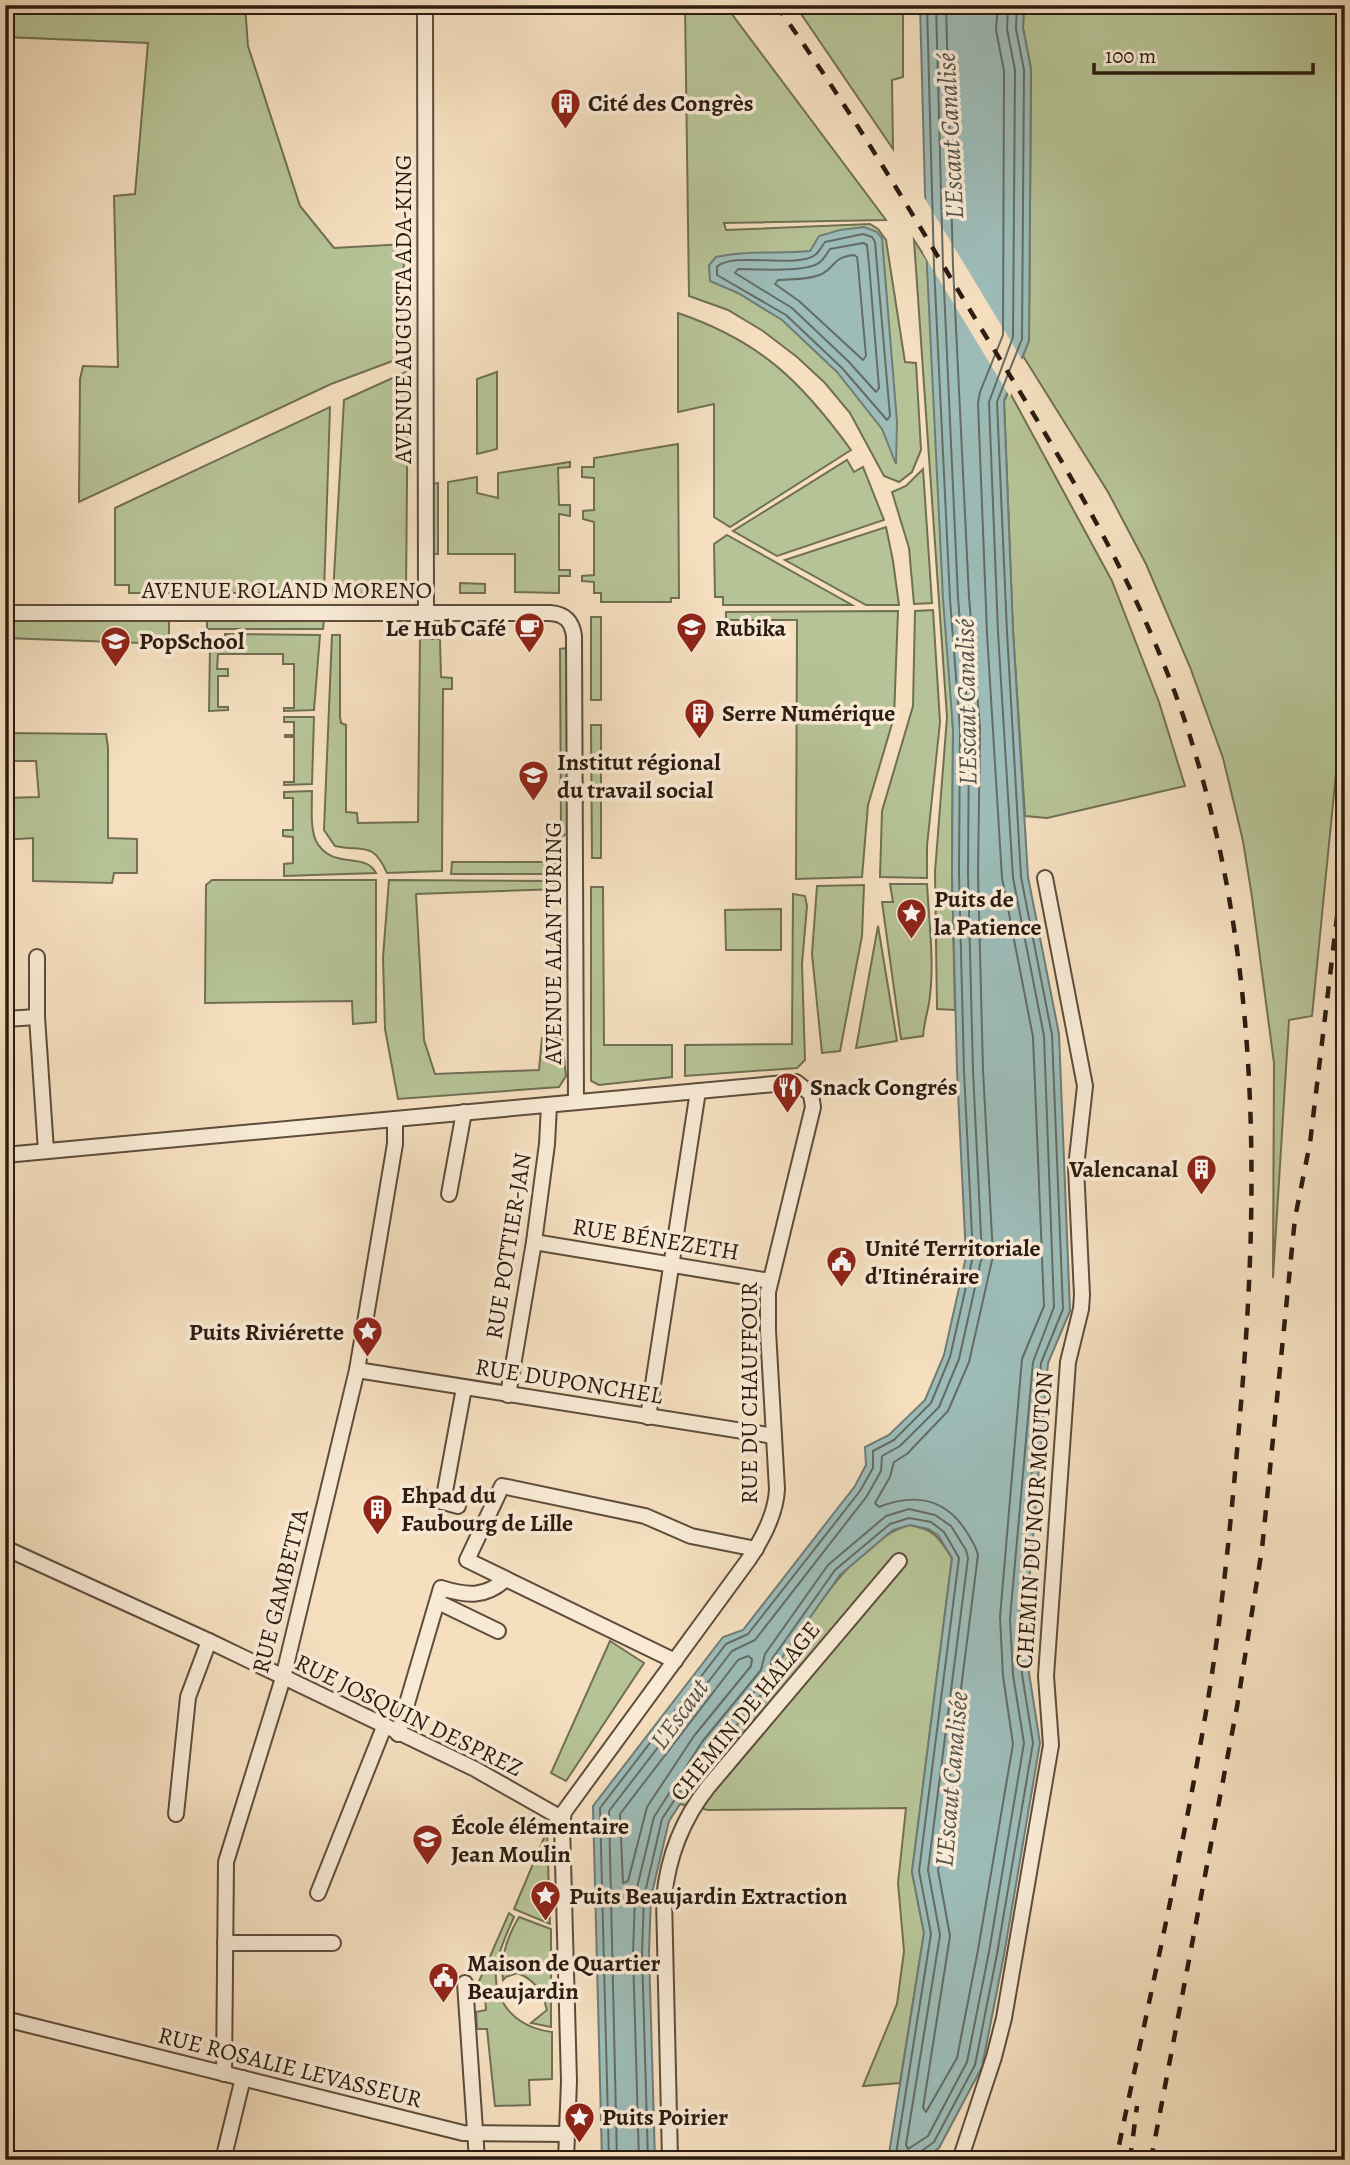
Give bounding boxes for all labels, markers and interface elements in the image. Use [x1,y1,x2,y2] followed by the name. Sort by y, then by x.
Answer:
[1094,32,1313,76] scale bar
[1105,42,1156,70] text: 100 m
[929,51,972,220] water label: L'Escaut Canalisé
[548,86,582,130] building icon: Cité des Congrès
[588,87,754,119] place label: Cité des Congrès
[387,154,419,465] street label: AVENUE AUGUSTA ADA-KING
[141,574,432,606] street label: AVENUE ROLAND MORENO
[512,611,546,655] cafe icon: Le Hub Café
[675,611,709,655] school or university icon: Rubika
[385,612,506,644] place label: Le Hub Café
[715,612,786,644] place label: Rubika
[948,618,985,786] water label: L'Escaut Canalisé
[99,624,133,668] school or university icon: PopSchool
[139,625,245,657] place label: PopSchool
[682,696,716,740] building icon: Serre Numérique
[722,697,895,729] place label: Serre Numérique
[557,746,721,806] place label: Institut régional du travail social
[517,759,551,803] school or university icon: Institut régional du travail social
[537,821,569,1066] street label: AVENUE ALAN TURING
[934,883,1042,943] place label: Puits de la Patience
[894,896,928,940] place icon: Puits de la Patience
[770,1070,804,1114] restaurant icon: Snack Congrés
[810,1071,958,1103] place label: Snack Congrés
[477,1150,539,1342] street label: RUE POTTIER-JAN
[1184,1152,1218,1196] building icon: Valencanal
[1068,1153,1179,1185] place label: Valencanal
[570,1210,742,1268] street label: RUE BÉNEZETH
[865,1232,1041,1292] place label: Unité Territoriale d'Itinéraire
[825,1245,859,1289] public building icon: Unité Territoriale d'Itinéraire
[733,1281,765,1504] street label: RUE DU CHAUFFOUR
[350,1315,384,1359] place icon: Puits Riviérette
[189,1316,344,1348] place label: Puits Riviérette
[473,1350,666,1412] street label: RUE DUPONCHEL
[1008,1370,1060,1670] street label: CHEMIN DU NOIR MOUTON
[401,1479,573,1539] place label: Ehpad du Faubourg de Lille
[361,1492,395,1536] building icon: Ehpad du Faubourg de Lille
[244,1505,316,1676] street label: RUE GAMBETTA
[662,1614,828,1808] street label: CHEMIN DE HALAGE
[290,1646,528,1784] street label: RUE JOSQUIN DESPREZ
[642,1671,718,1756] water label: L'Escaut
[926,1690,977,1868] water label: L'Escaut Canalisée
[451,1810,629,1870] place label: École élémentaire Jean Moulin
[411,1823,445,1867] school or university icon: École élémentaire Jean Moulin
[529,1879,563,1923] place icon: Puits Beaujardin Extraction
[569,1880,848,1912] place label: Puits Beaujardin Extraction
[467,1947,660,2007] place label: Maison de Quartier Beaujardin
[427,1960,461,2004] public building icon: Maison de Quartier Beaujardin
[155,2019,426,2115] street label: RUE ROSALIE LEVASSEUR
[562,2100,596,2144] place icon: Puits Poirier
[602,2101,728,2133] place label: Puits Poirier

